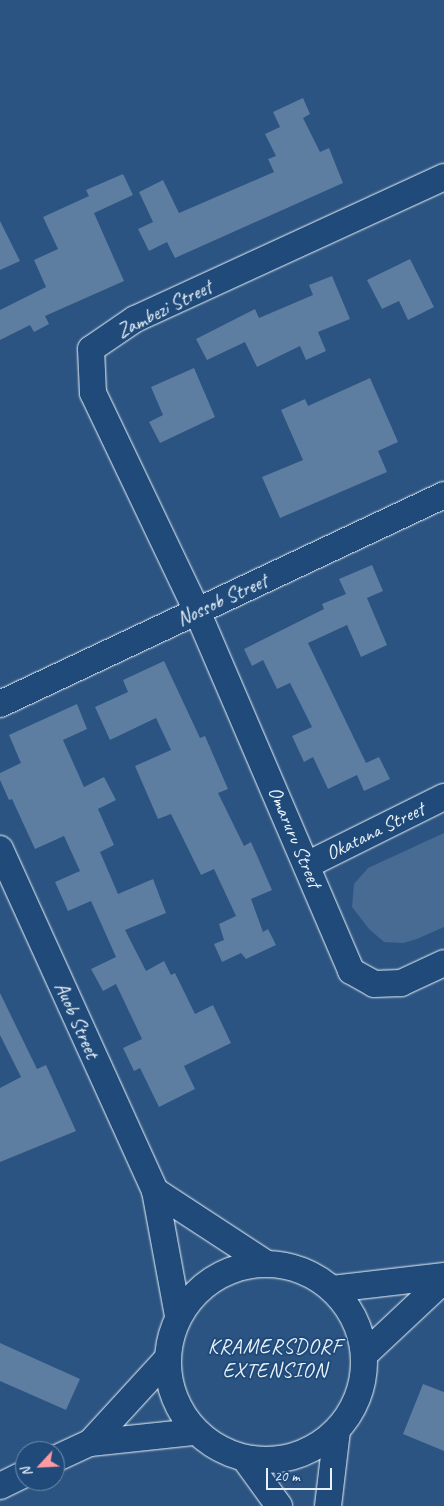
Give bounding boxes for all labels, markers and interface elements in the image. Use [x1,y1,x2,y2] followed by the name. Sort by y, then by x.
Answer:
[112,275,216,343] street label: Zambezi Street
[173,569,271,631] street label: Nossob Street
[263,783,327,891] street label: Omaruru Street
[322,797,428,865] street label: Okatana Street
[49,978,105,1062] street label: Auob Street
[207,1333,343,1383] district label: KRAMERSDORF EXTENSION
[15,1441,65,1491] north arrow
[269,1458,335,1490] scale bar
[17,1465,36,1480] text: N
[274,1467,300,1486] text: 20 m

